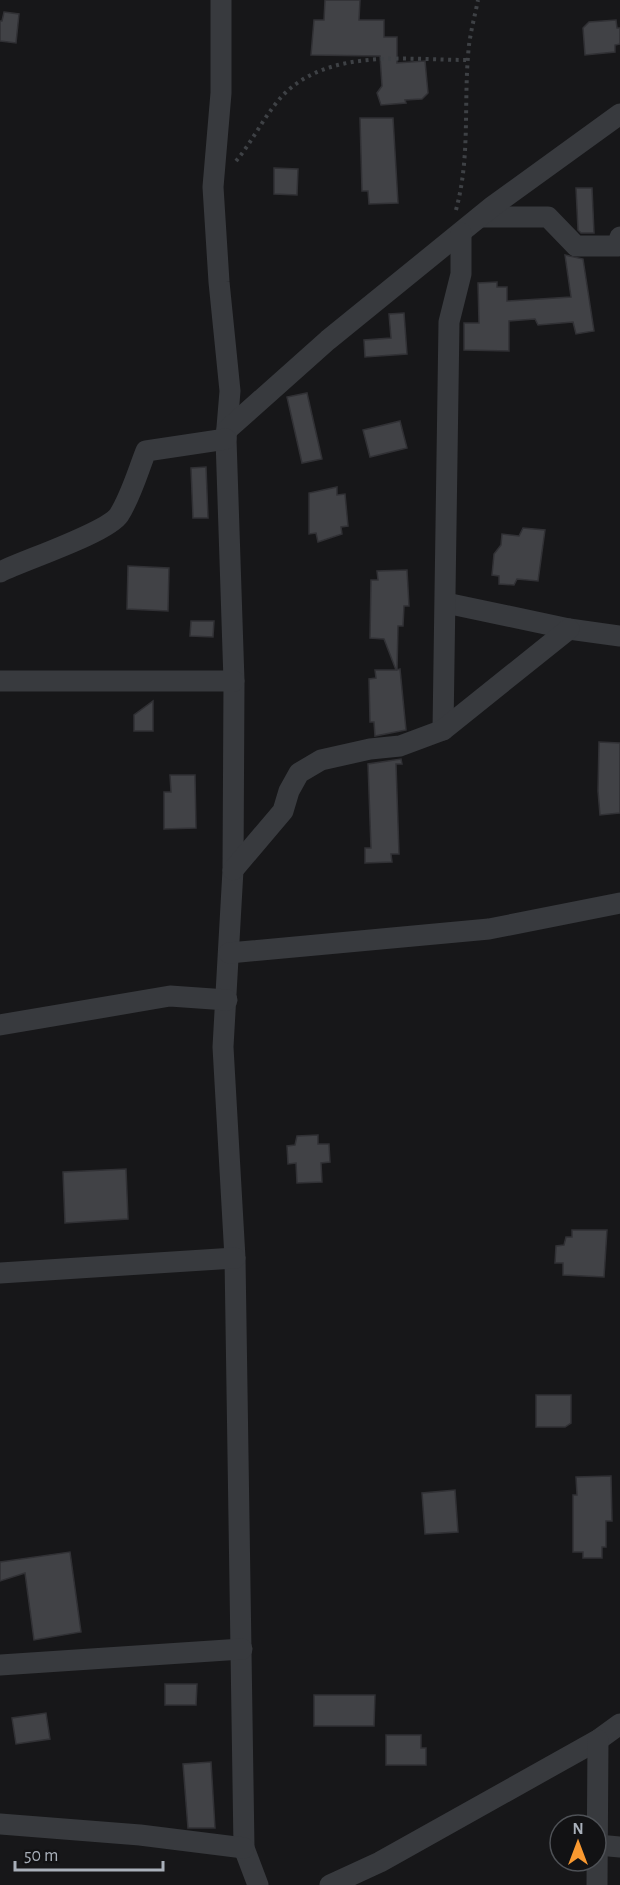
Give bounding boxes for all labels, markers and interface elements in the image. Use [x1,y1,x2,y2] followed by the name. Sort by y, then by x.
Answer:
[548,1813,608,1873] north arrow
[572,1821,584,1837] text: N
[15,1834,164,1872] scale bar
[24,1847,58,1865] text: 50 m

